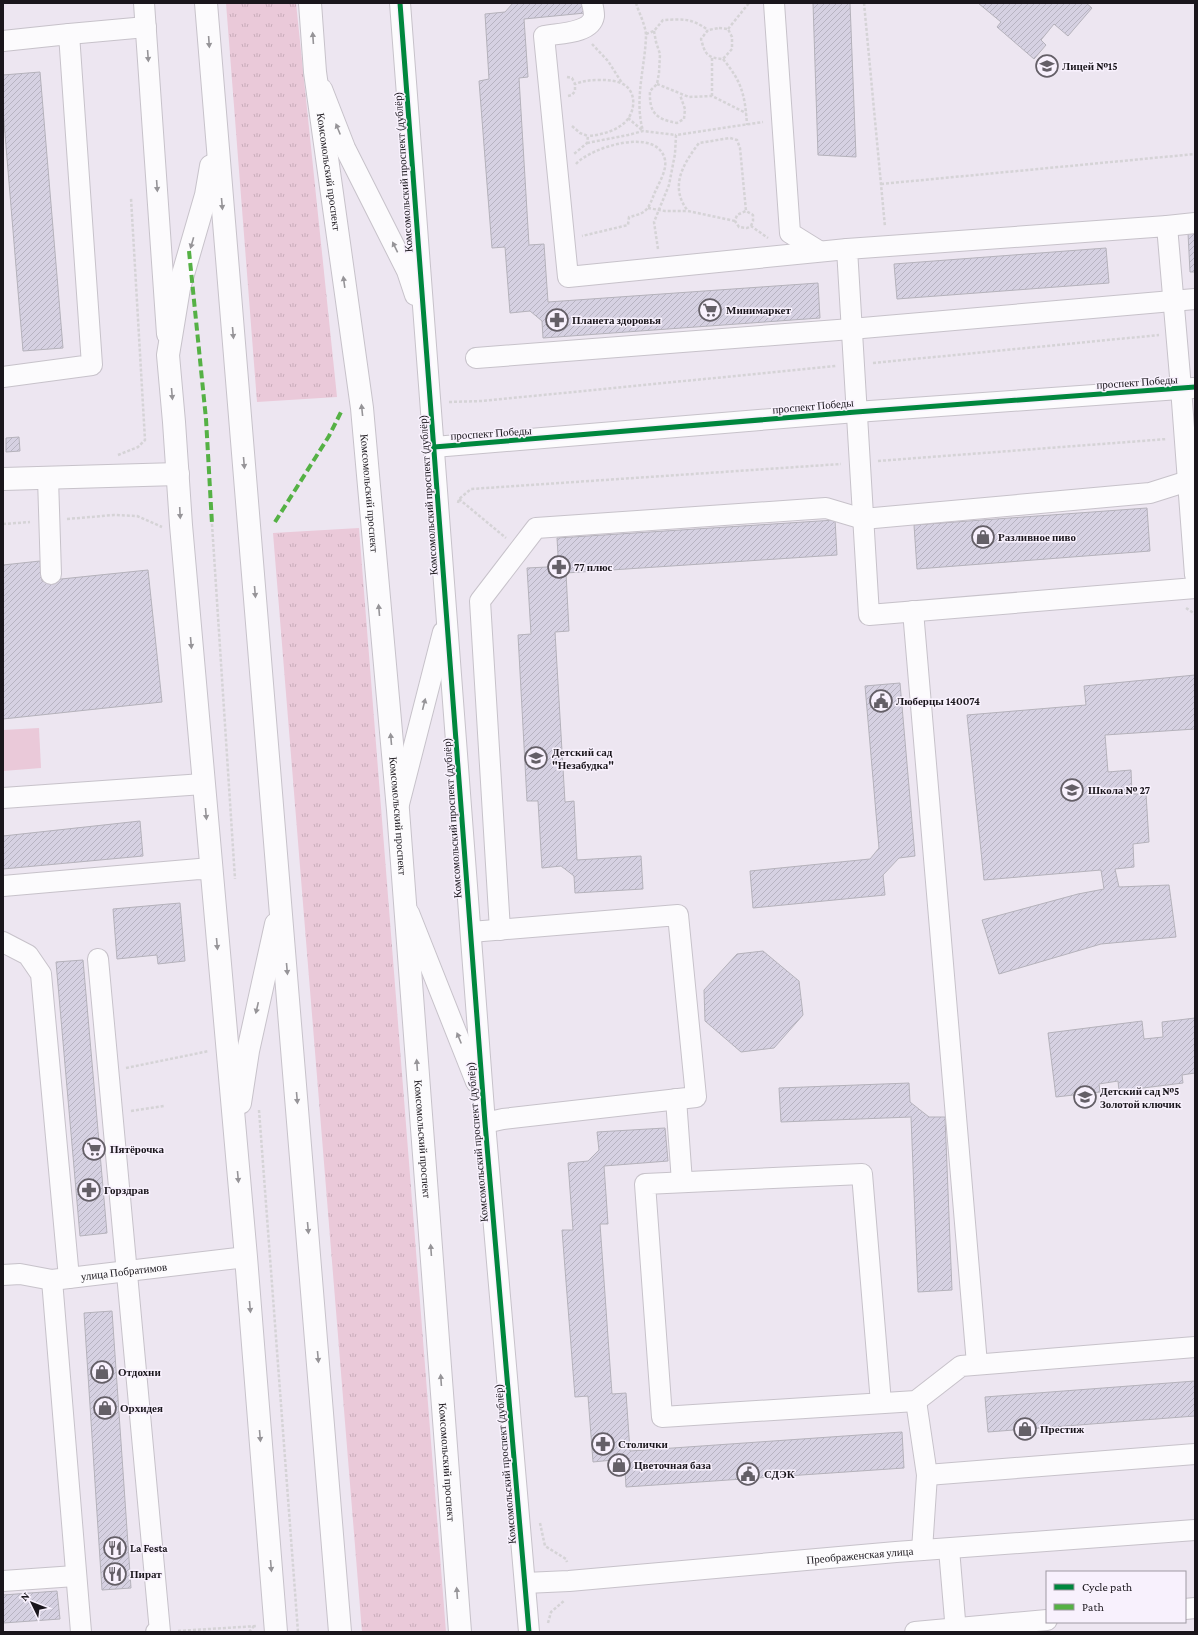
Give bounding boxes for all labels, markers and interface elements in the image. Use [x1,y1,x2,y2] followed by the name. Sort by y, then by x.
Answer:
[309,32,316,44] one-way arrow
[206,36,213,48] one-way arrow
[144,50,151,62] one-way arrow
[1034,53,1060,79] school or university icon: Лицей №15
[1062,60,1118,72] place label: Лицей №15
[391,91,416,253] street label: Комсомольский проспект (дублёр)
[315,112,343,232] street label: Комсомольский проспект
[335,123,341,135] one-way arrow
[153,180,160,192] one-way arrow
[219,198,226,210] one-way arrow
[189,237,195,249] one-way arrow
[391,241,398,252] one-way arrow
[341,275,347,288] one-way arrow
[697,297,723,323] supermarket icon: Минимаркет
[726,304,791,316] place label: Минимаркет
[544,307,570,333] pharmacy icon: Планета здоровья
[572,314,661,326] place label: Планета здоровья
[229,327,236,339] one-way arrow
[1096,373,1179,391] street label: проспект Победы
[168,388,175,400] one-way arrow
[772,396,855,416] street label: проспект Победы
[359,404,365,416] one-way arrow
[416,414,441,576] street label: Комсомольский проспект (дублёр)
[450,424,533,442] street label: проспект Победы
[358,433,381,553] street label: Комсомольский проспект
[240,457,247,469] one-way arrow
[177,507,183,520] one-way arrow
[970,524,996,550] shop icon: Разливное пиво
[998,531,1076,543] place label: Разливное пиво
[546,554,572,580] pharmacy icon: 77 плюс
[574,561,613,573] place label: 77 плюс
[252,586,258,598] one-way arrow
[376,604,383,616] one-way arrow
[187,637,194,649] one-way arrow
[868,688,894,714] public building icon: Люберцы 140074
[896,695,980,707] place label: Люберцы 140074
[422,698,428,711] one-way arrow
[388,733,395,745] one-way arrow
[440,737,465,899] street label: Комсомольский проспект (дублёр)
[523,745,549,771] school or university icon: Детский сад "Незабудка"
[552,746,614,771] place label: Детский сад "Незабудка"
[387,756,409,876] street label: Комсомольский проспект
[1059,777,1085,803] school or university icon: Школа № 27
[1088,784,1150,796] place label: Школа № 27
[202,808,209,820] one-way arrow
[214,938,221,950] one-way arrow
[283,963,290,975] one-way arrow
[254,1002,260,1014] one-way arrow
[456,1032,462,1043] one-way arrow
[414,1059,421,1071] one-way arrow
[464,1061,491,1223] street label: Комсомольский проспект (дублёр)
[412,1079,433,1199] street label: Комсомольский проспект
[1072,1084,1098,1110] school or university icon: Детский сад №5 Золотой ключик
[1100,1085,1182,1110] place label: Детский сад №5 Золотой ключик
[294,1092,301,1104] one-way arrow
[81,1136,107,1162] supermarket icon: Пятёрочка
[110,1143,165,1155] place label: Пятёрочка
[235,1171,242,1183] one-way arrow
[76,1177,102,1203] pharmacy icon: Горздрав
[104,1184,149,1196] place label: Горздрав
[304,1222,311,1234] one-way arrow
[428,1244,435,1256] one-way arrow
[80,1260,168,1283] street label: улица Побратимов
[246,1301,253,1313] one-way arrow
[315,1351,322,1363] one-way arrow
[89,1359,115,1385] shop icon: Отдохни
[118,1366,161,1378] place label: Отдохни
[438,1374,445,1386] one-way arrow
[492,1383,519,1545] street label: Комсомольский проспект (дублёр)
[92,1395,118,1421] shop icon: Орхидея
[120,1402,163,1414] place label: Орхидея
[437,1402,458,1522] street label: Комсомольский проспект
[1012,1416,1038,1442] shop icon: Престиж
[1040,1423,1084,1435] place label: Престиж
[257,1430,263,1442] one-way arrow
[590,1431,616,1457] pharmacy icon: Столички
[618,1438,668,1450] place label: Столички
[606,1452,632,1478] shop icon: Цветочная база
[634,1459,711,1471] place label: Цветочная база
[735,1461,761,1487] public building icon: СДЭК
[764,1468,795,1480] place label: СДЭК
[102,1535,128,1561] restaurant icon: La Festa
[130,1542,168,1554] place label: La Festa
[806,1545,914,1566] street label: Преображенская улица
[267,1560,274,1572] one-way arrow
[102,1561,128,1587] restaurant icon: Пират
[130,1568,162,1580] place label: Пират
[1046,1571,1186,1623] legend
[1082,1580,1133,1594] text: Cycle path
[12,1583,52,1623] north arrow
[454,1587,461,1599] one-way arrow
[18,1589,32,1603] text: N
[1082,1600,1104,1614] text: Path

